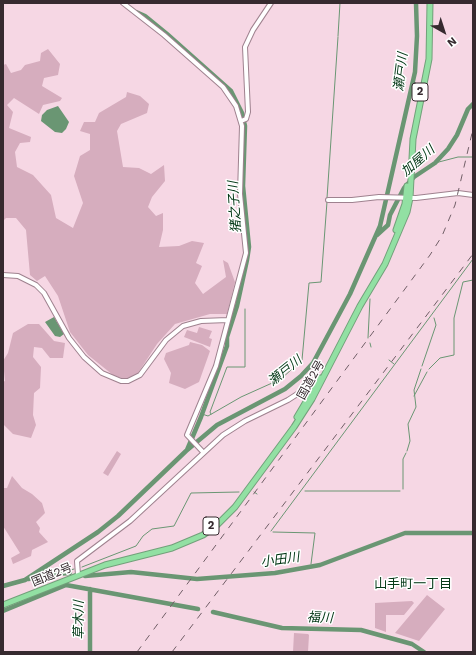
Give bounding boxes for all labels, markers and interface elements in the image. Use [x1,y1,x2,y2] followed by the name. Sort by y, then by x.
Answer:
[424,12,464,52] north arrow
[445,34,459,49] text: N
[391,52,411,92] water label: 瀬戸川
[412,83,428,101] road number: 2
[398,142,438,180] water label: 加屋川
[225,181,245,233] water label: 猪之子川
[265,353,305,389] water label: 瀬戸川
[294,358,328,402] street label: 国道2号
[203,517,219,535] road number: 2
[260,550,300,570] water label: 小田川
[29,560,75,590] street label: 国道2号
[374,576,452,592] district label: 山手町一丁目
[71,601,87,639] water label: 草木川
[307,610,333,626] water label: 福川

